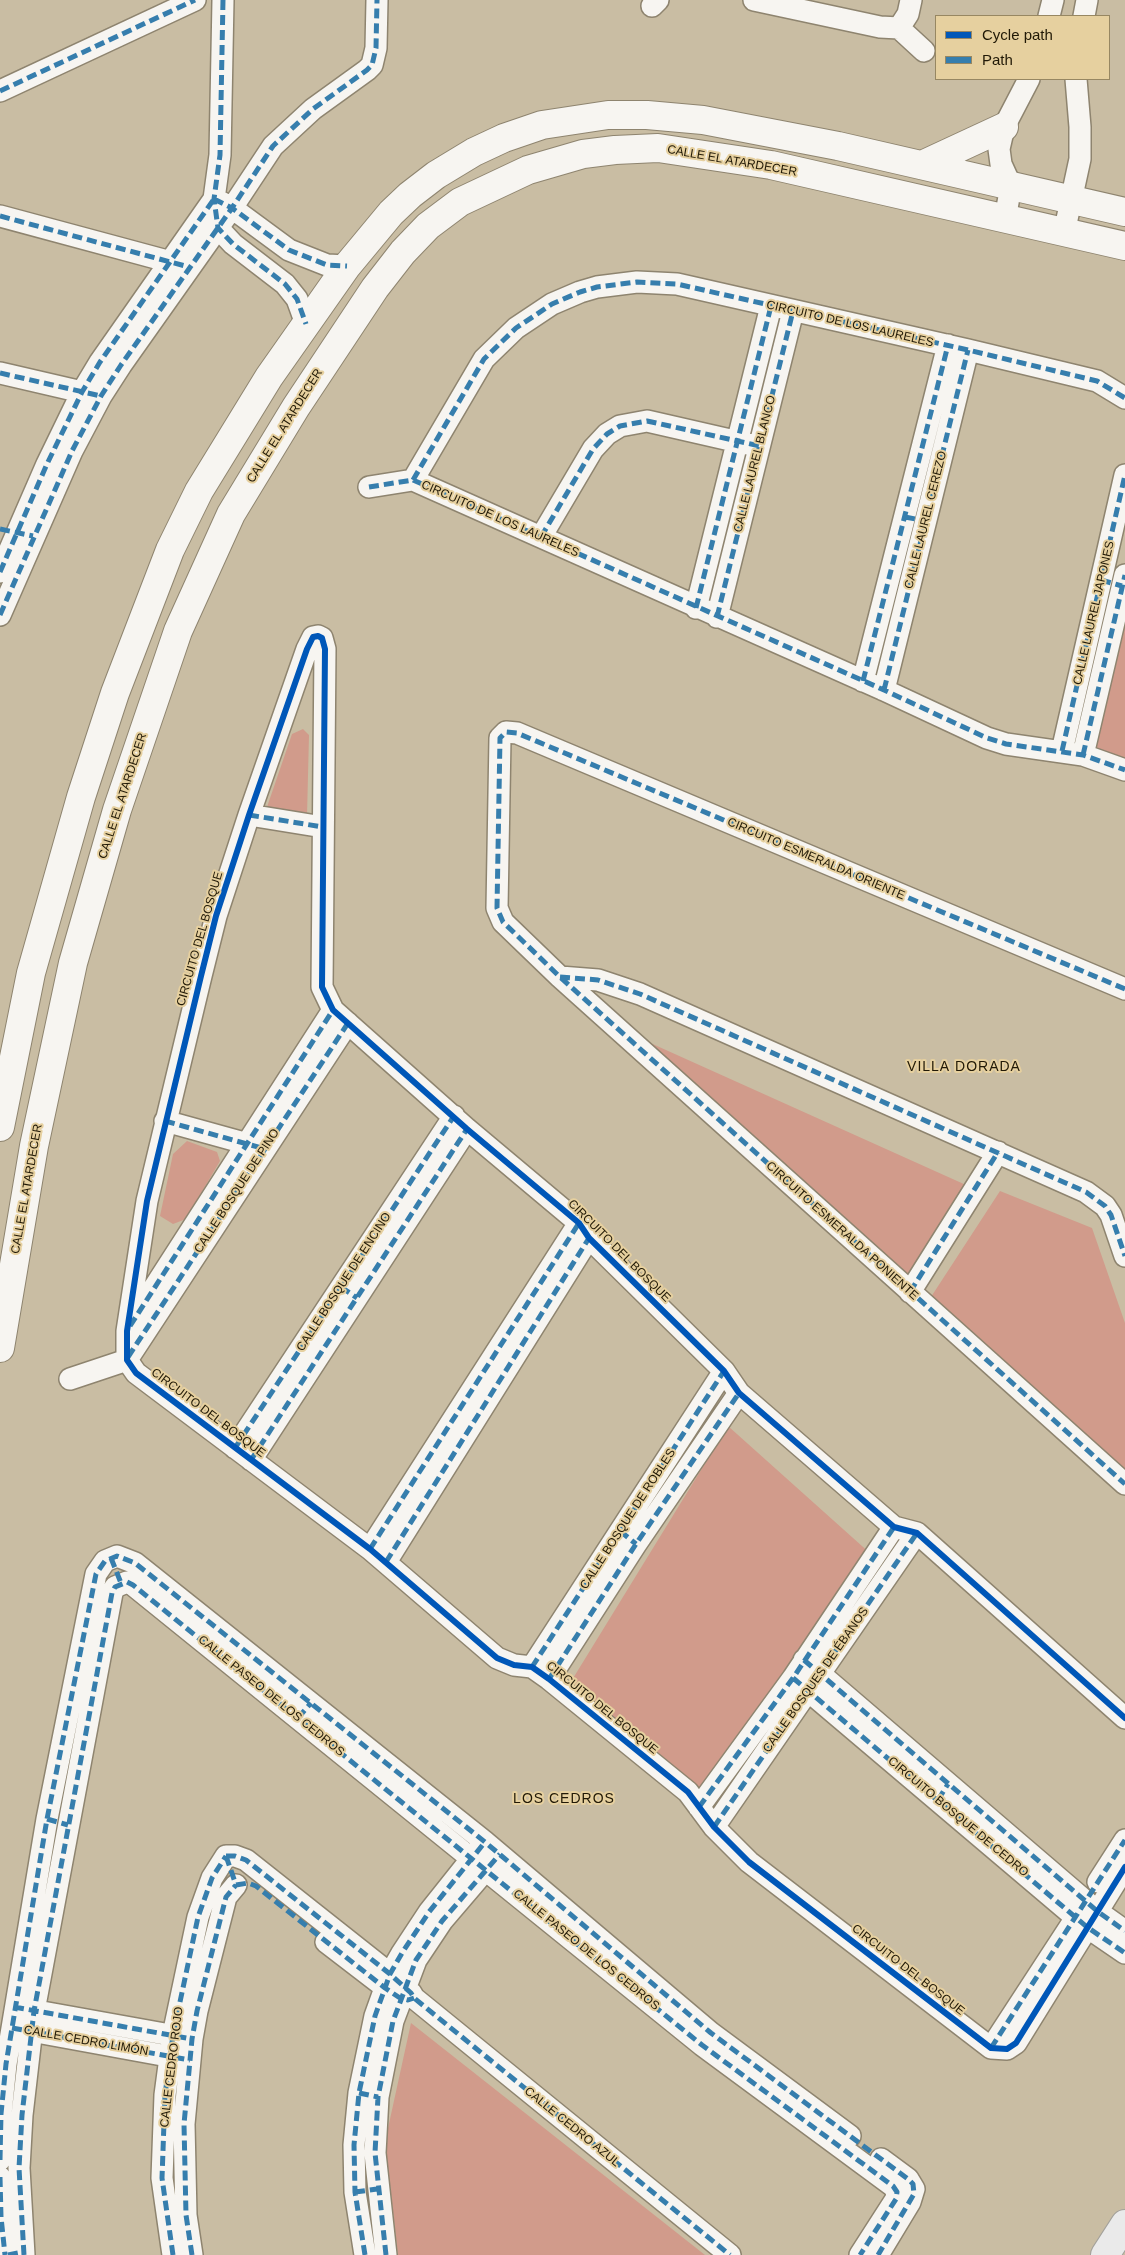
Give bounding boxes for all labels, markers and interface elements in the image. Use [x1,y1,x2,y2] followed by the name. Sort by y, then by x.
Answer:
[935,15,1110,80] legend
[982,26,1053,43] text: Cycle path
[982,51,1013,68] text: Path
[666,142,798,180] street label: CALLE EL ATARDECER
[765,298,935,350] street label: CIRCUITO DE LOS LAURELES
[244,366,326,486] street label: CALLE EL ATARDECER
[731,394,779,534] street label: CALLE LAUREL BLANCO
[902,450,950,590] street label: CALLE LAUREL CEREZO
[419,478,581,560] street label: CIRCUITO DE LOS LAURELES
[1070,540,1118,686] street label: CALLE LAUREL JAPONES
[96,731,150,861] street label: CALLE EL ATARDECER
[725,815,907,903] street label: CIRCUITO ESMERALDA ORIENTE
[174,870,226,1008] street label: CIRCUITO DEL BOSQUE
[906,1059,1022,1075] district label: VILLA DORADA
[8,1123,46,1255] street label: CALLE EL ATARDECER
[191,1126,283,1256] street label: CALLE BOSQUE DE PINO
[763,1159,921,1303] street label: CIRCUITO ESMERALDA PONIENTE
[565,1197,673,1305] street label: CIRCUITO DEL BOSQUE
[294,1210,394,1354] street label: CALLE BOSQUE DE ENCINO
[148,1365,268,1461] street label: CIRCUITO DEL BOSQUE
[577,1446,679,1592] street label: CALLE BOSQUE DE ROBLES
[760,1605,872,1755] street label: CALLE BOSQUES DE ÉBANOS
[195,1633,347,1759] street label: CALLE PASEO DE LOS CEDROS
[543,1659,661,1757] street label: CIRCUITO DEL BOSQUE
[885,1754,1031,1880] street label: CIRCUITO BOSQUE DE CEDRO
[512,1791,616,1807] district label: LOS CEDROS
[510,1887,662,2013] street label: CALLE PASEO DE LOS CEDROS
[849,1921,967,2019] street label: CIRCUITO DEL BOSQUE
[157,2006,187,2128] street label: CALLE CEDRO ROJO
[23,2023,149,2059] street label: CALLE CEDRO LIMÓN
[521,2084,623,2170] street label: CALLE CEDRO AZUL

